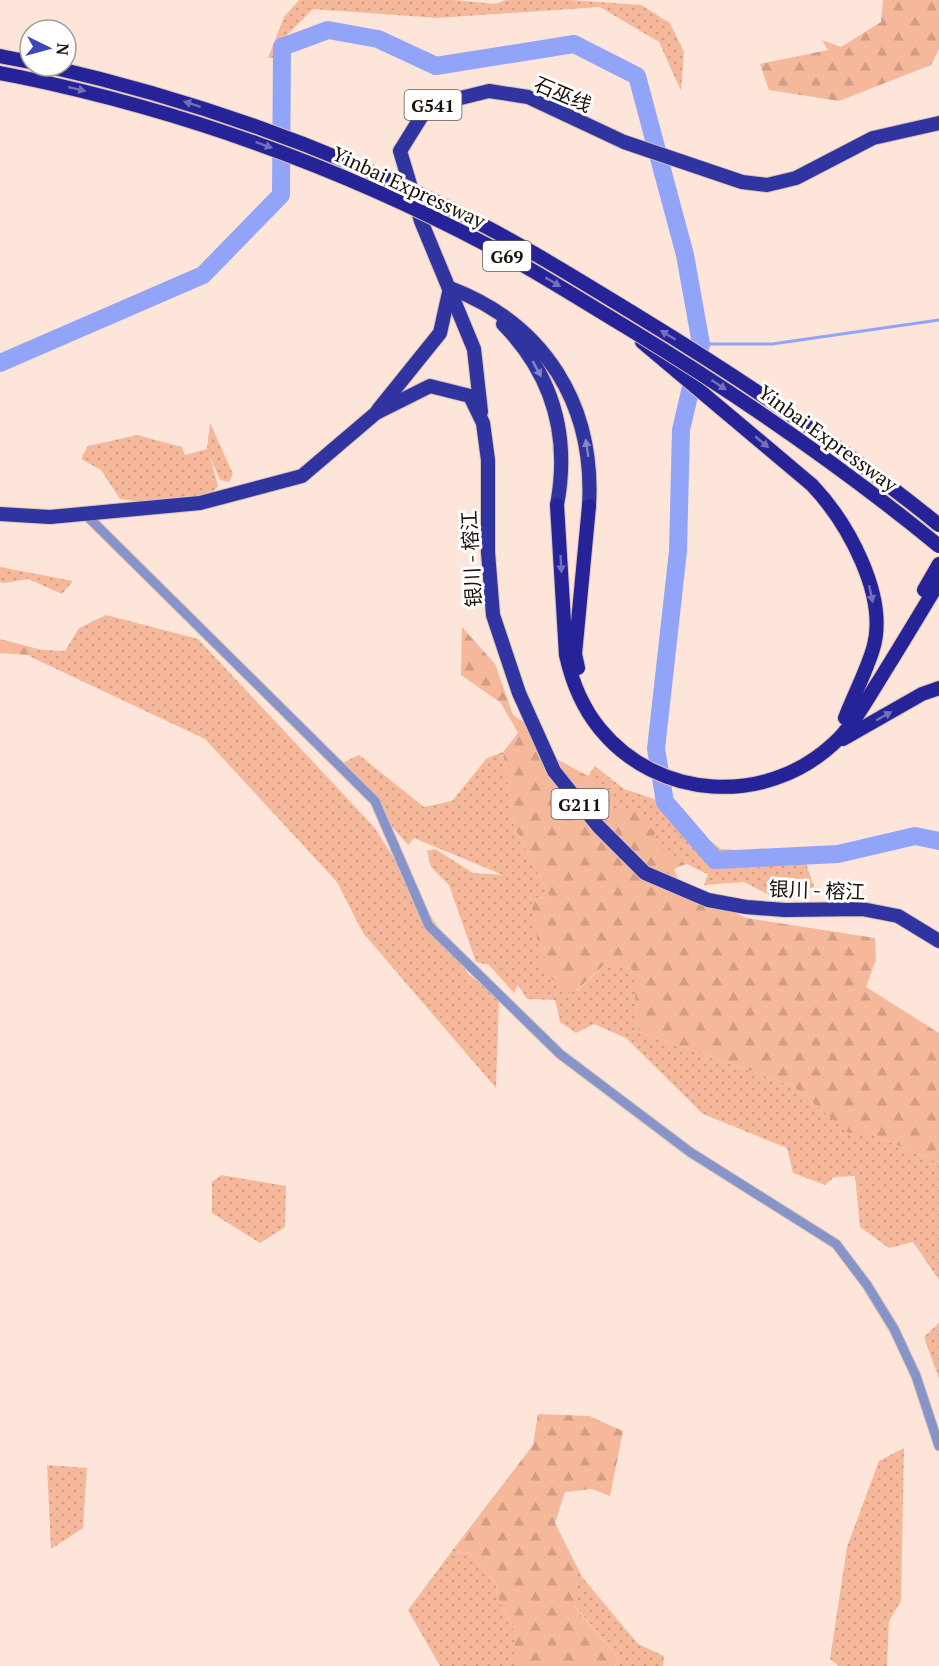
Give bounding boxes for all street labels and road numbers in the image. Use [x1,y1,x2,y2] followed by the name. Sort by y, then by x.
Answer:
[530,70,596,118] street label: 石巫线
[404,90,462,120] road number: G541
[328,140,491,235] street label: Yinbai Expressway
[483,241,531,271] road number: G69
[753,378,904,498] street label: Yinbai Expressway
[455,510,487,608] street label: 银川 - 榕江
[552,789,608,819] road number: G211
[768,875,866,905] street label: 银川 - 榕江

